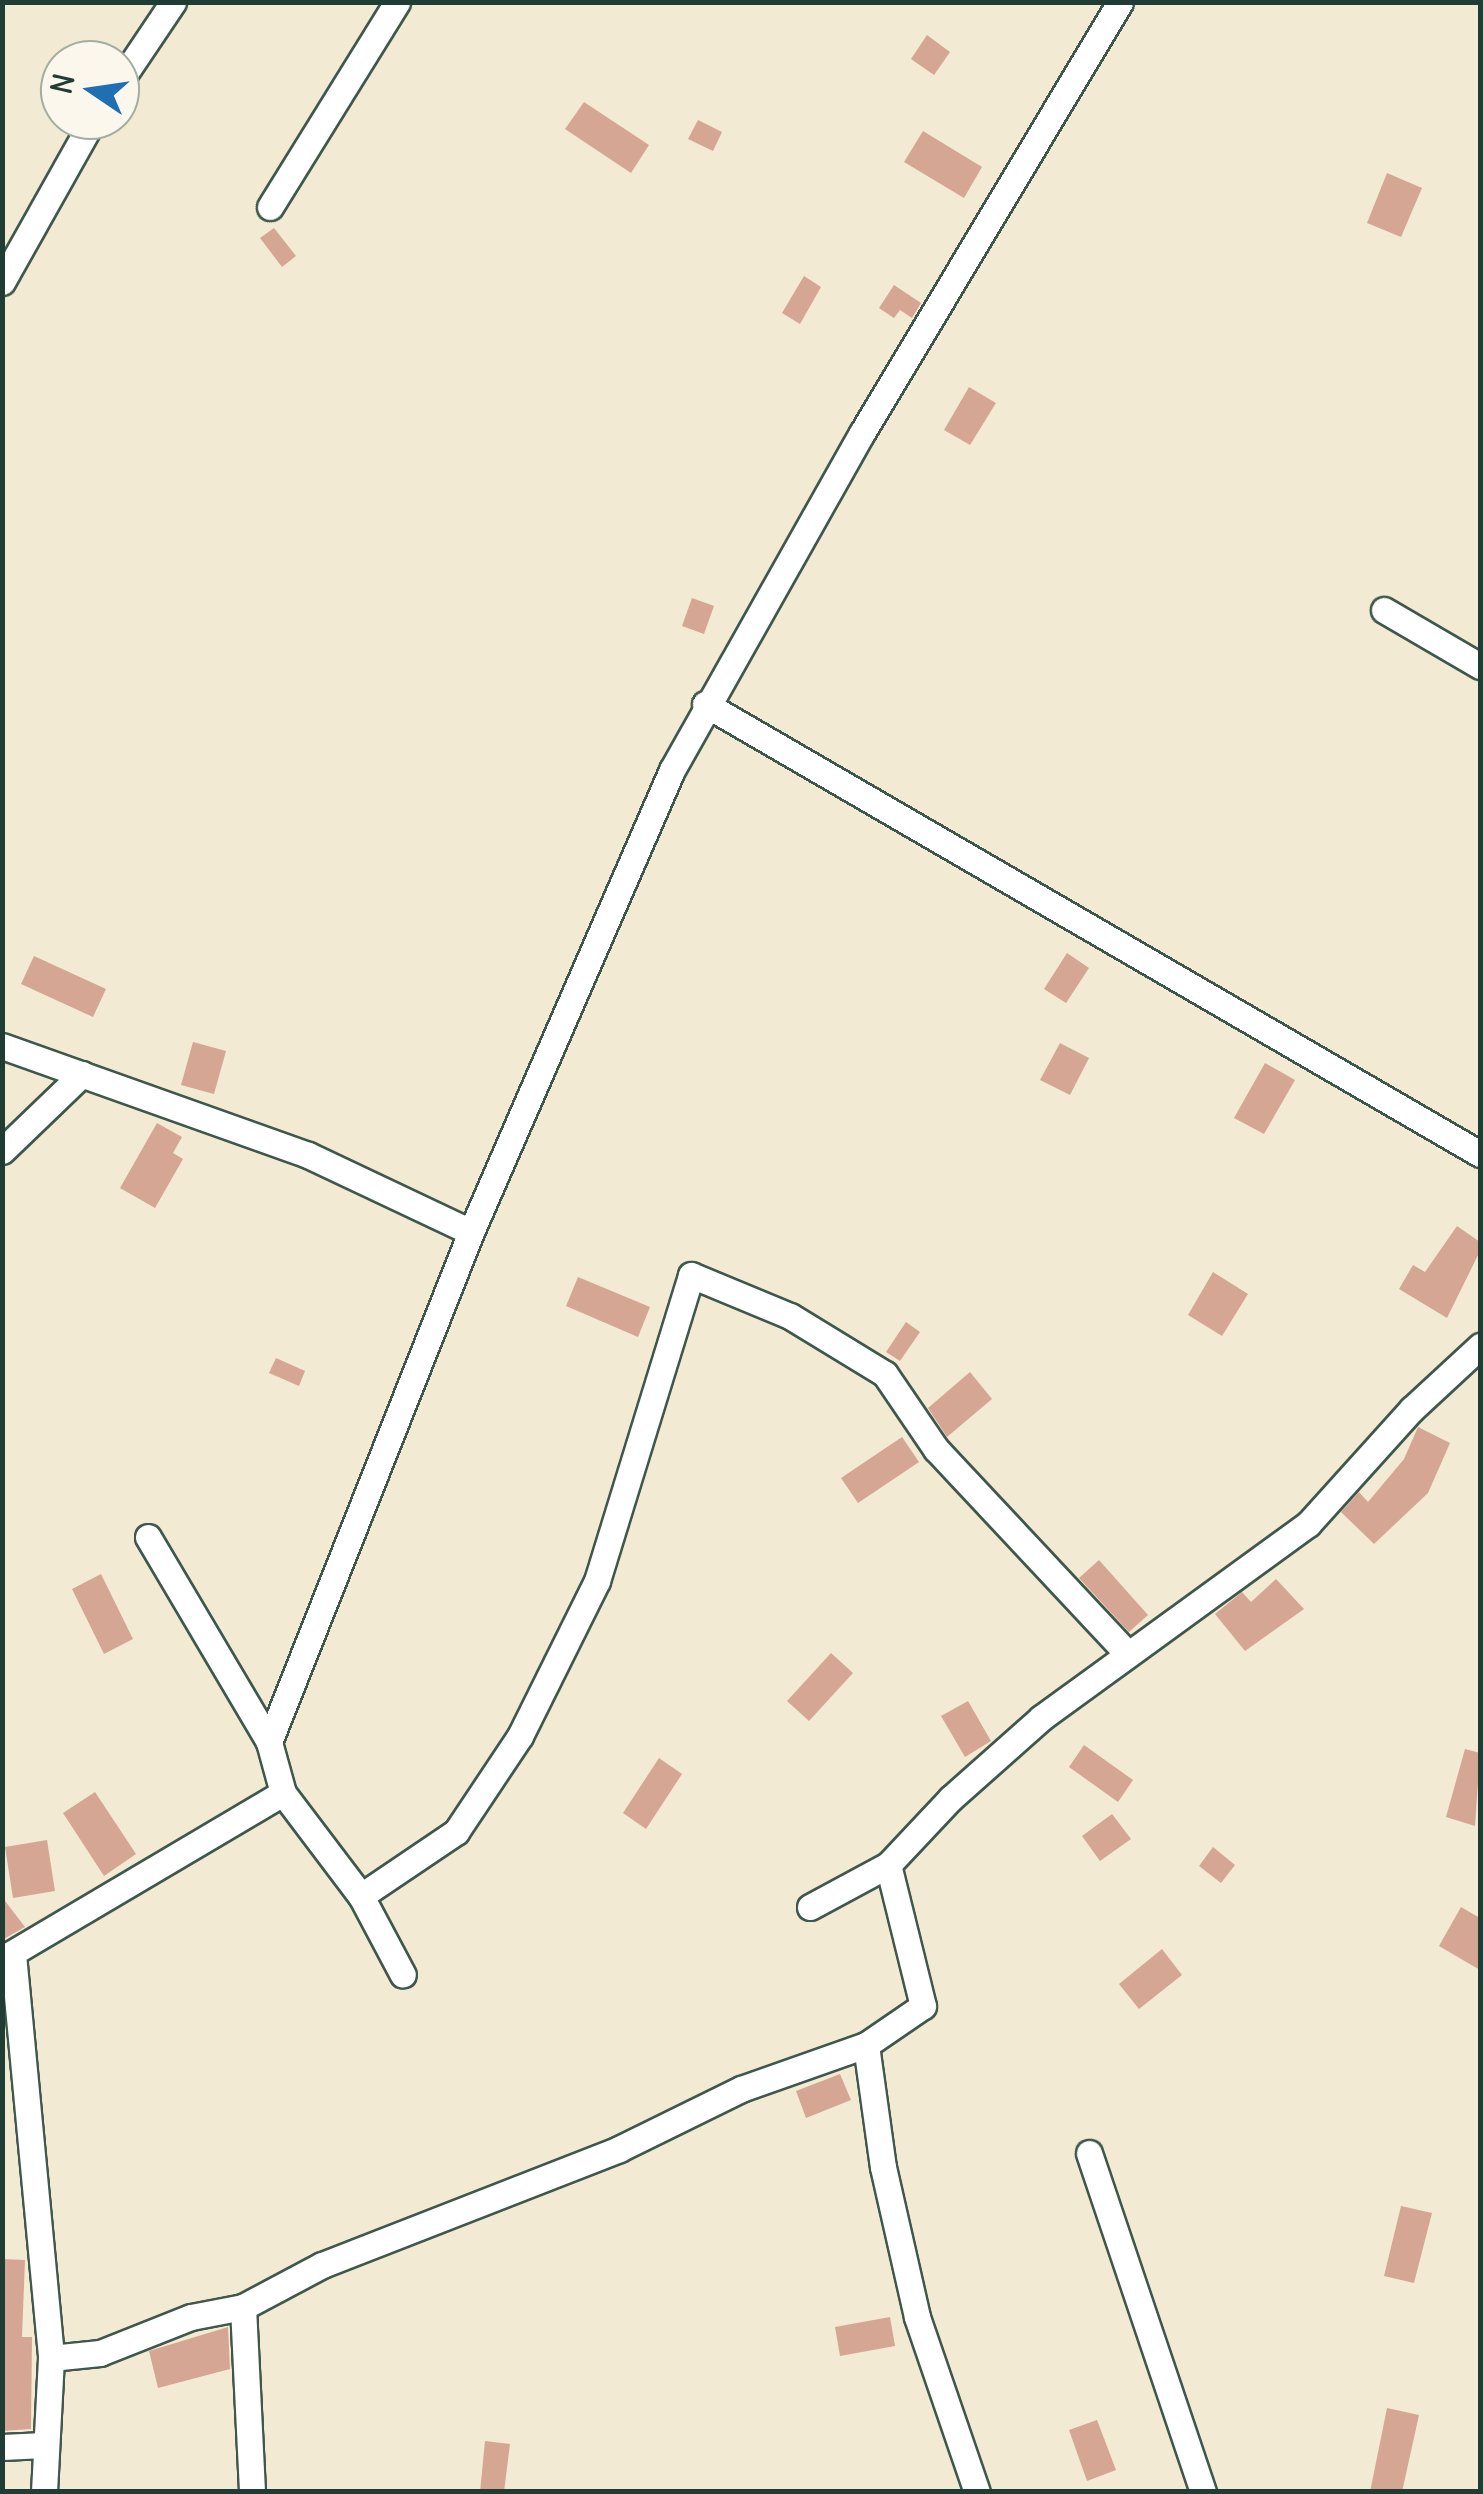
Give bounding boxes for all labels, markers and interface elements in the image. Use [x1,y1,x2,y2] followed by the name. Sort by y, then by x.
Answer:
[40,40,140,140] north arrow
[43,70,82,97] text: N

